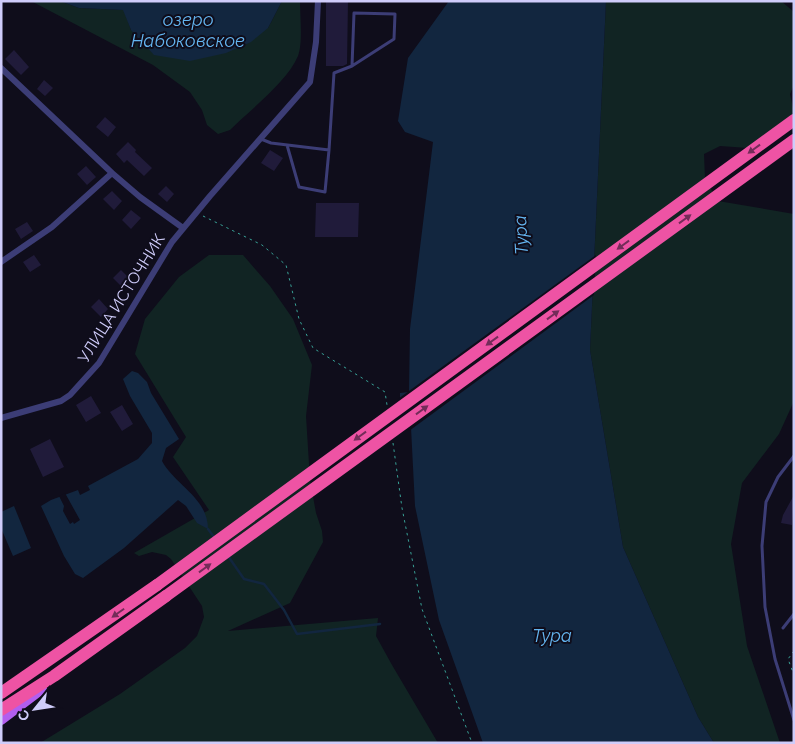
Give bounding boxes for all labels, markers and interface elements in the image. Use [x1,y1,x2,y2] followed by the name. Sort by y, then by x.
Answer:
[131,9,245,51] water label: озеро Набоковское
[747,144,761,154] one-way arrow
[678,214,692,224] one-way arrow
[509,215,532,255] water label: Тура
[74,230,169,366] street label: УЛИЦА ИСТОЧНИК
[616,240,630,250] one-way arrow
[546,310,560,320] one-way arrow
[485,336,499,346] one-way arrow
[415,405,429,415] one-way arrow
[354,431,367,441] one-way arrow
[199,563,212,573] one-way arrow
[111,608,125,618] one-way arrow
[532,625,572,646] water label: Тура
[10,684,60,734] north arrow
[14,707,33,724] text: С

